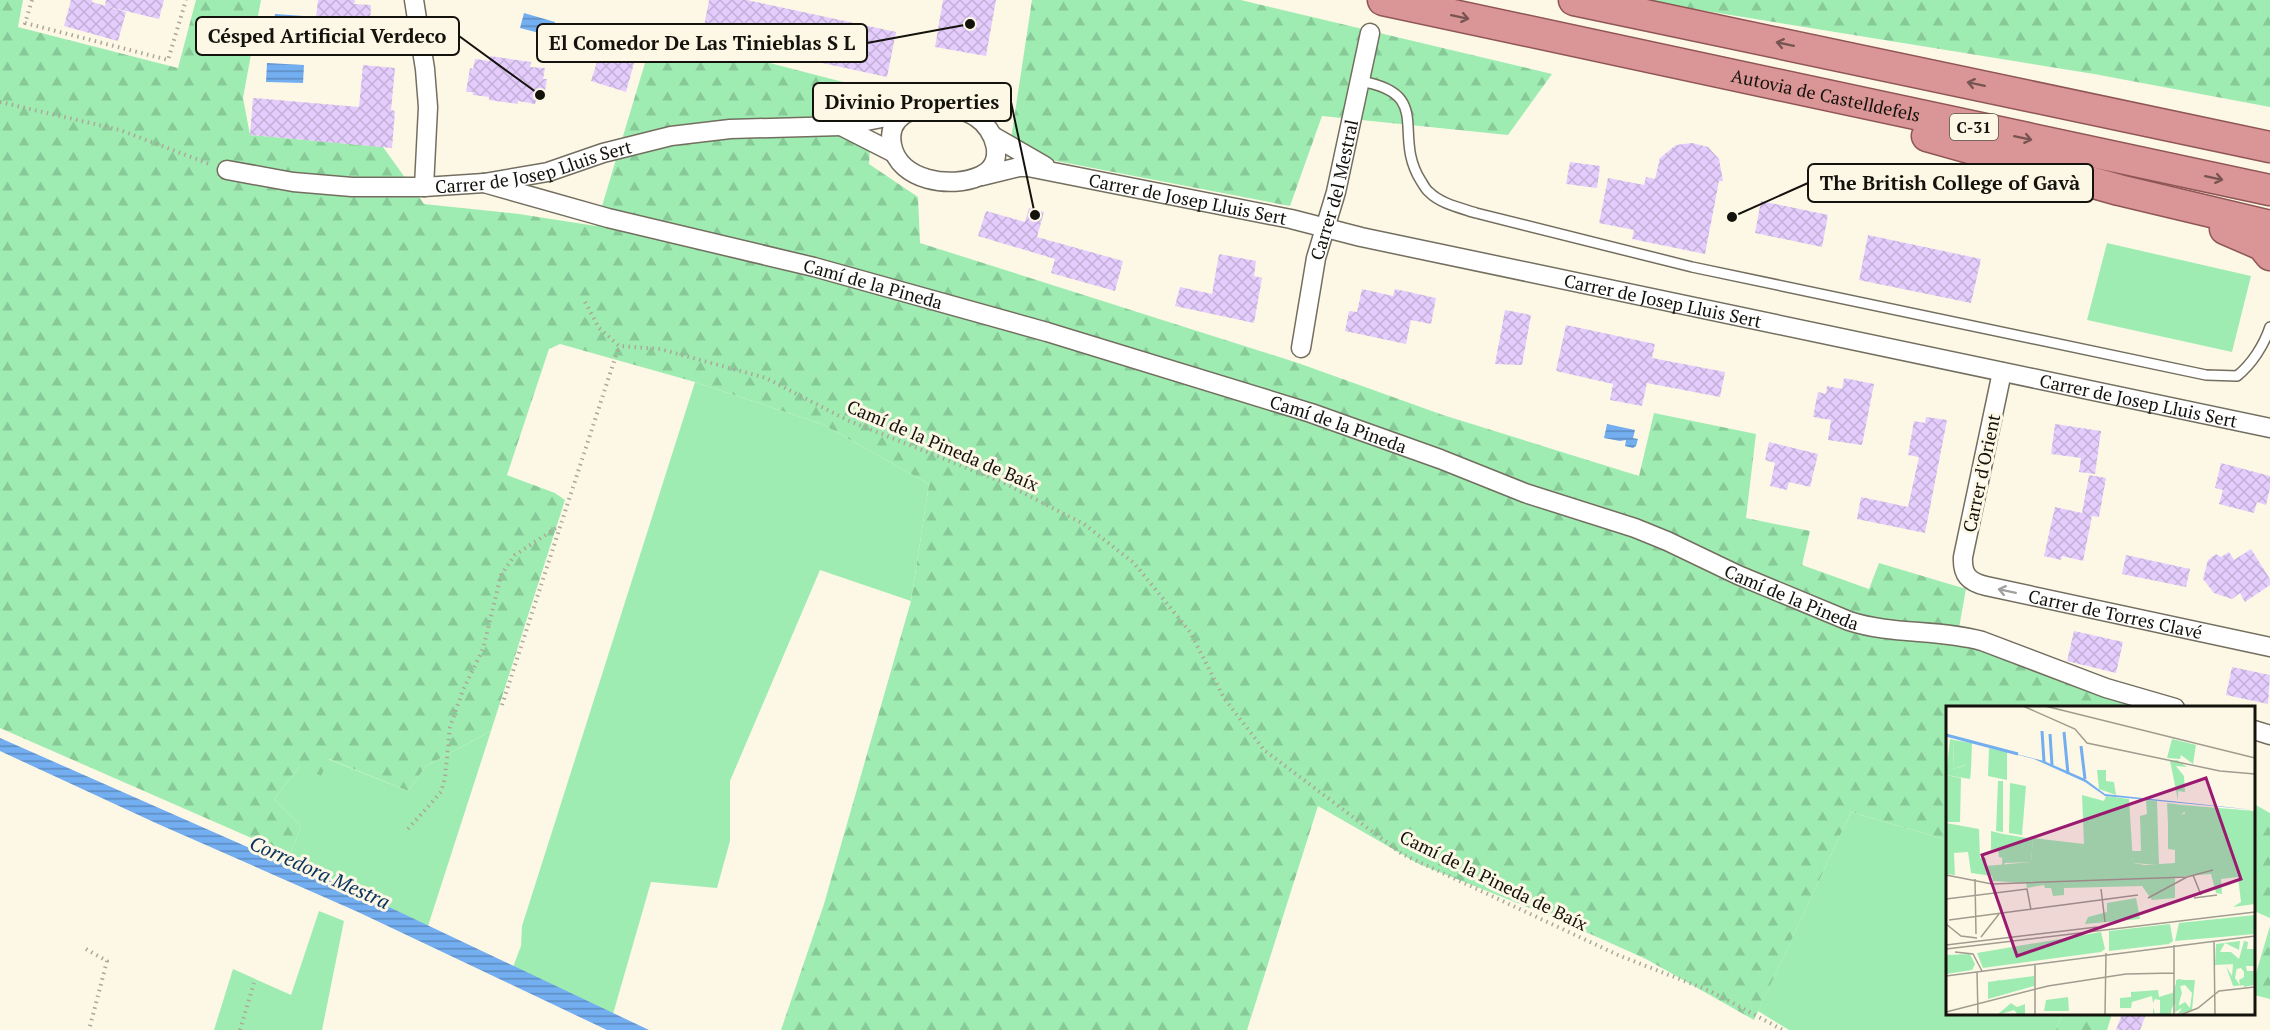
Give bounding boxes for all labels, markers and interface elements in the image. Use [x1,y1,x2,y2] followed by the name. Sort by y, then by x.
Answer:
[1450,12,1469,23] one-way arrow
[196,17,459,55] callout: Césped Artificial Verdeco
[208,22,446,49] text: Césped Artificial Verdeco
[537,24,867,62] callout: El Comedor De Las Tinieblas S L
[549,29,855,56] text: El Comedor De Las Tinieblas S L
[1776,38,1796,49] one-way arrow
[1729,63,1923,127] street label: Autovia de Castelldefels
[1967,78,1987,89] one-way arrow
[813,83,1011,121] callout: Divinio Properties
[825,88,999,115] text: Divinio Properties
[1950,114,1998,140] road number: C-31
[1304,117,1363,263] street label: Carrer del Mestral
[2014,132,2033,144] one-way arrow
[434,134,635,198] street label: Carrer de Josep Lluis Sert
[1808,164,2093,202] callout: The British College of Gavà
[1087,167,1289,230] street label: Carrer de Josep Lluis Sert
[1820,169,2080,196] text: The British College of Gavà
[2204,173,2223,185] one-way arrow
[801,253,945,314] street label: Camí de la Pineda
[1562,268,1764,333] street label: Carrer de Josep Lluis Sert
[2038,368,2240,433] street label: Carrer de Josep Lluis Sert
[1267,389,1410,458] street label: Camí de la Pineda
[843,394,1043,497] street label: Camí de la Pineda de Baíx
[1957,411,2005,534] street label: Carrer d'Orient
[1721,558,1862,635] street label: Camí de la Pineda
[2026,583,2205,644] street label: Carrer de Torres Clavé
[1998,585,2018,596] one-way arrow
[1946,706,2255,1015] inset map
[1396,824,1592,936] street label: Camí de la Pineda de Baíx
[246,829,394,915] water label: Corredora Mestra

